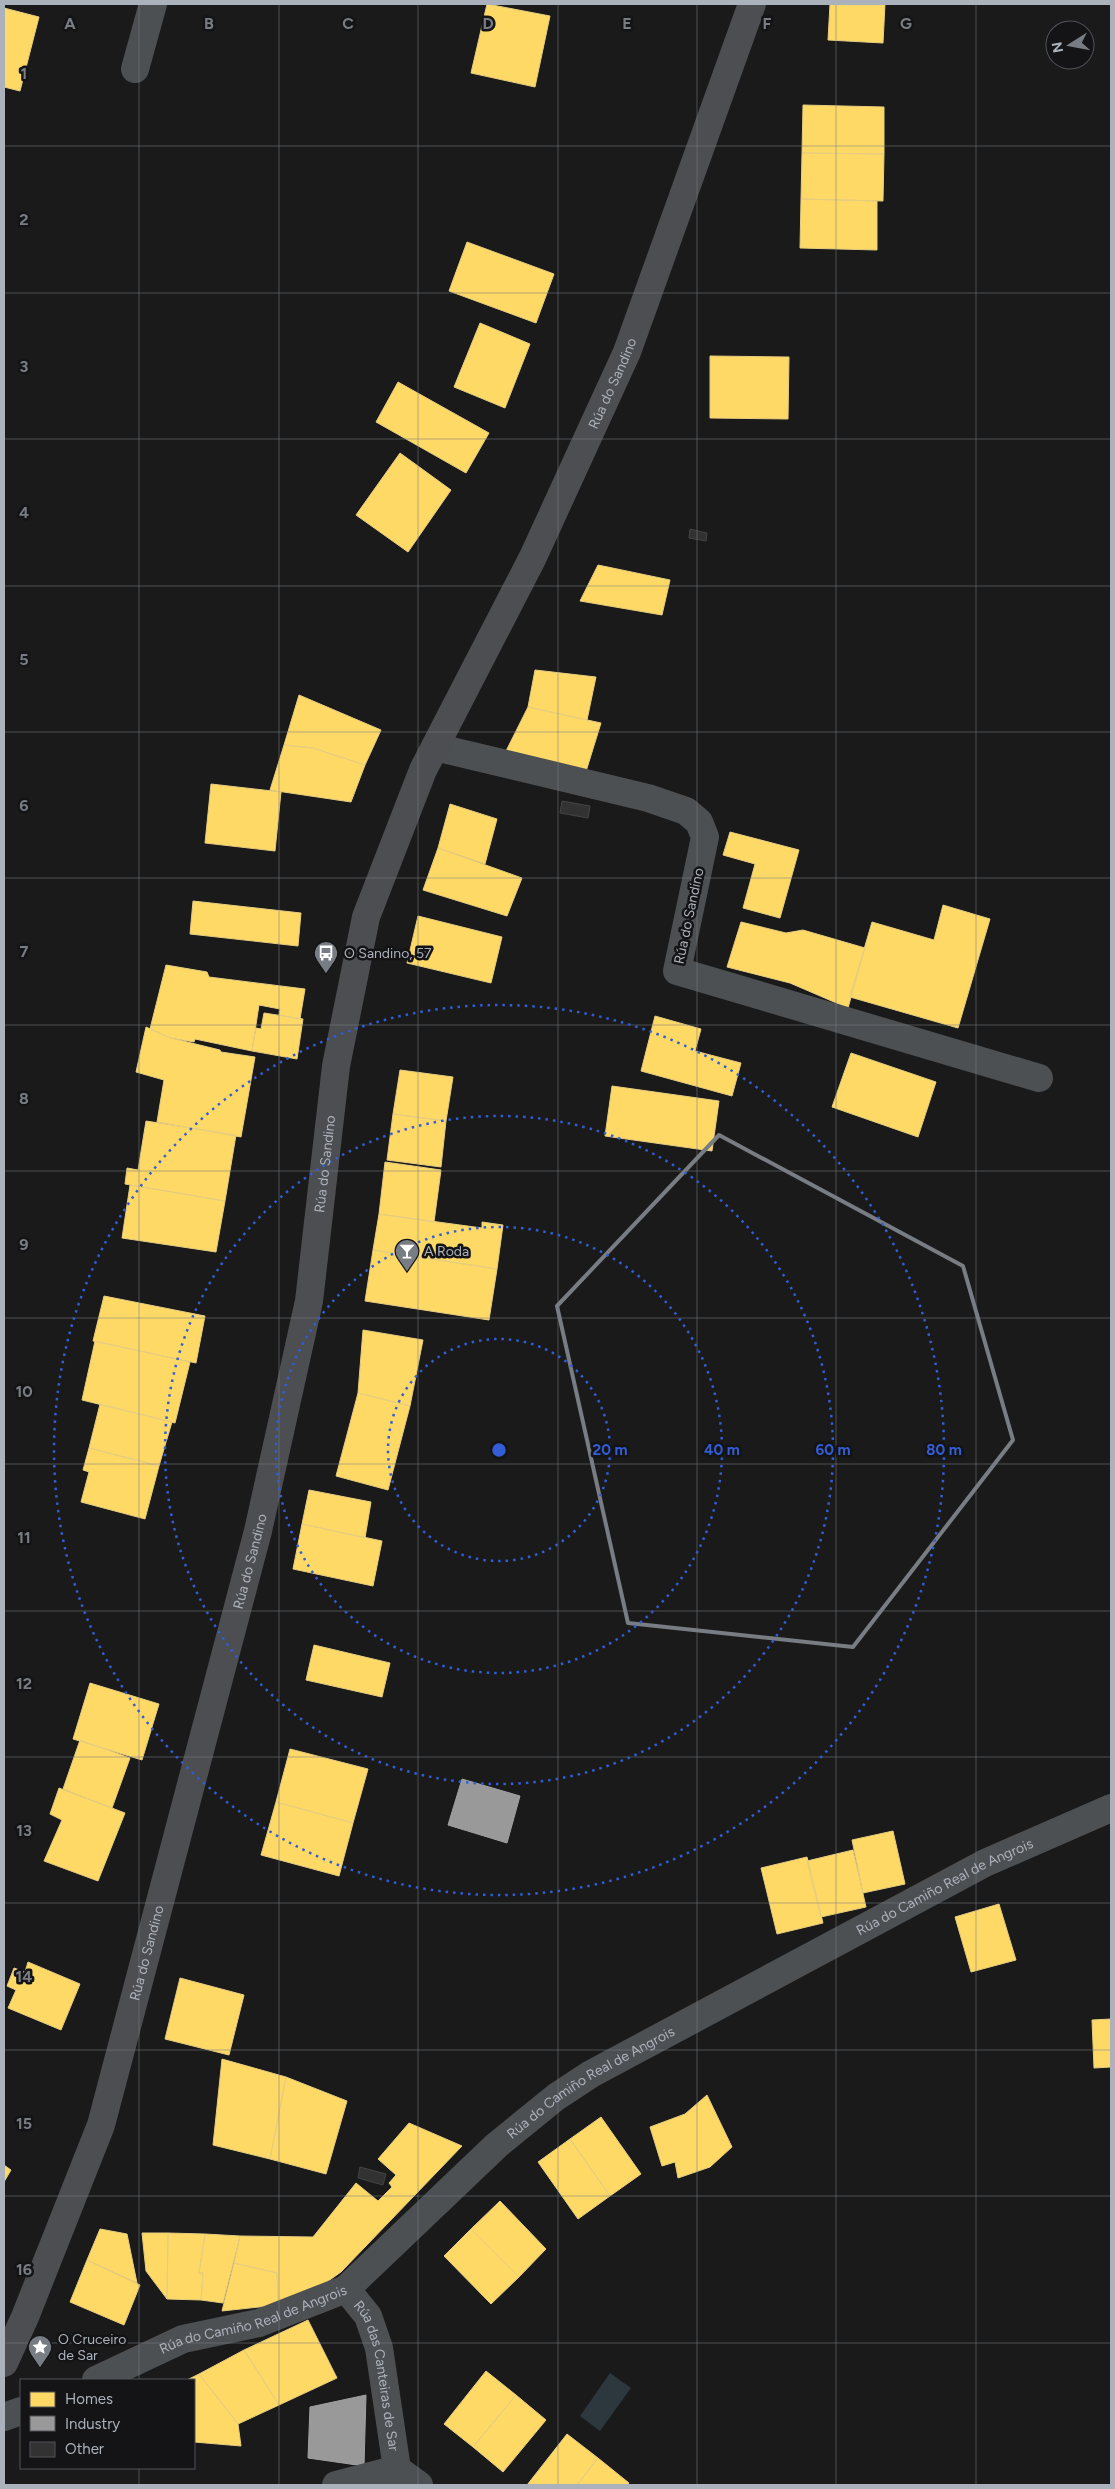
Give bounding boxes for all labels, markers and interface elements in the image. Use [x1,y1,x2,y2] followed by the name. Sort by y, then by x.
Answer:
[64,14,76,33] text: A
[204,14,214,33] text: B
[342,14,354,33] text: C
[482,14,494,33] text: D
[622,14,632,33] text: E
[763,14,772,33] text: F
[900,14,912,33] text: G
[1045,20,1095,70] north arrow
[1048,40,1067,54] text: N
[21,64,27,83] text: 1
[19,210,29,229] text: 2
[584,335,640,431] street label: Rúa do Sandino
[20,357,29,376] text: 3
[19,503,29,522] text: 4
[19,650,29,669] text: 5
[19,796,29,815] text: 6
[671,866,707,966] street label: Rúa do Sandino
[313,940,339,974] bus stop icon: O Sandino, 57
[20,942,29,961] text: 7
[344,945,432,962] place label: O Sandino, 57
[19,1089,29,1108] text: 8
[311,1114,339,1214] street label: Rúa do Sandino
[19,1235,29,1254] text: 9
[394,1238,420,1272] bar icon: A Roda
[424,1243,469,1260] place label: A Roda
[15,1382,33,1401] text: 10
[490,1441,508,1459] centre of rings
[592,1441,628,1459] text: 20 m
[704,1441,740,1459] text: 40 m
[815,1441,851,1459] text: 60 m
[926,1441,962,1459] text: 80 m
[229,1512,270,1611] street label: Rúa do Sandino
[17,1528,31,1547] text: 11
[16,1674,32,1693] text: 12
[16,1821,32,1840] text: 13
[853,1835,1036,1939] street label: Rúa do Camiño Real de Angrois
[126,1903,167,2002] street label: Rúa do Sandino
[16,1967,32,1986] text: 14
[503,2022,677,2142] street label: Rúa do Camiño Real de Angrois
[16,2114,32,2133] text: 15
[16,2260,32,2279] text: 16
[156,2281,349,2358] street label: Rúa do Camiño Real de Angrois
[350,2297,403,2452] street label: Rúa das Canteiras de Sar
[58,2331,126,2364] place label: O Cruceiro de Sar
[27,2334,53,2368] place icon: O Cruceiro de Sar
[20,2379,195,2469] legend
[65,2390,113,2408] text: Homes
[65,2415,120,2433] text: Industry
[65,2440,104,2458] text: Other

